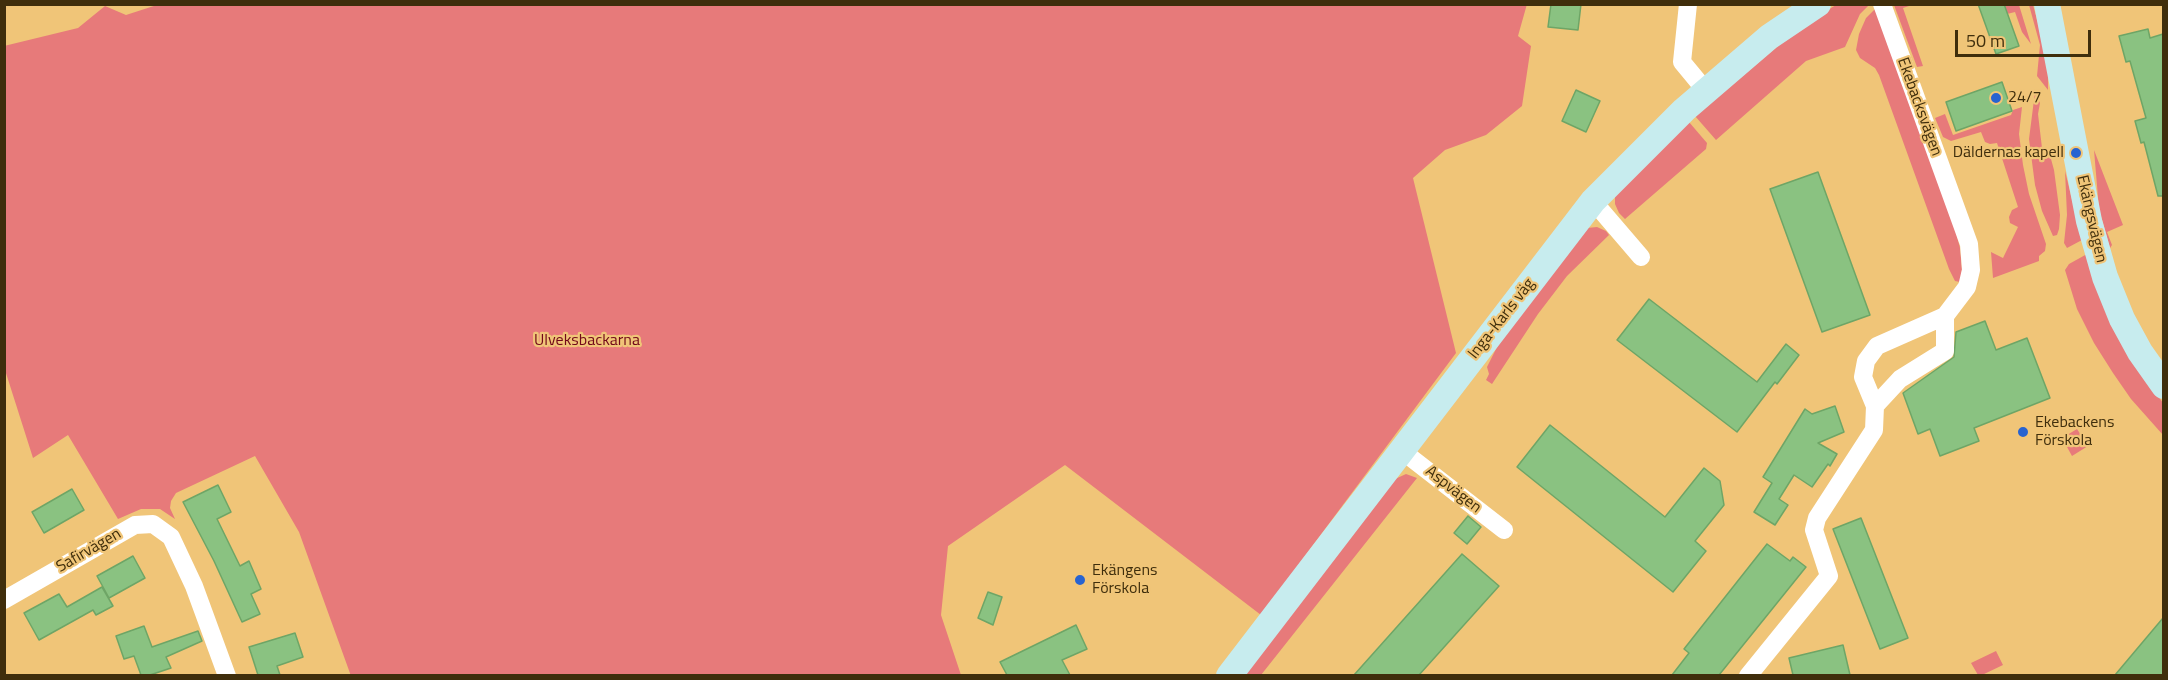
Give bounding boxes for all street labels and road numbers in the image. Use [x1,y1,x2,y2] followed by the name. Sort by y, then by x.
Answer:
[1892,55,1946,159] street label: Ekebacksvägen
[2072,173,2110,265] street label: Ekängsvägen
[1465,275,1539,363] street label: Inga-Karls väg
[1421,462,1485,518] street label: Aspvägen
[53,525,125,577] street label: Safirvägen

